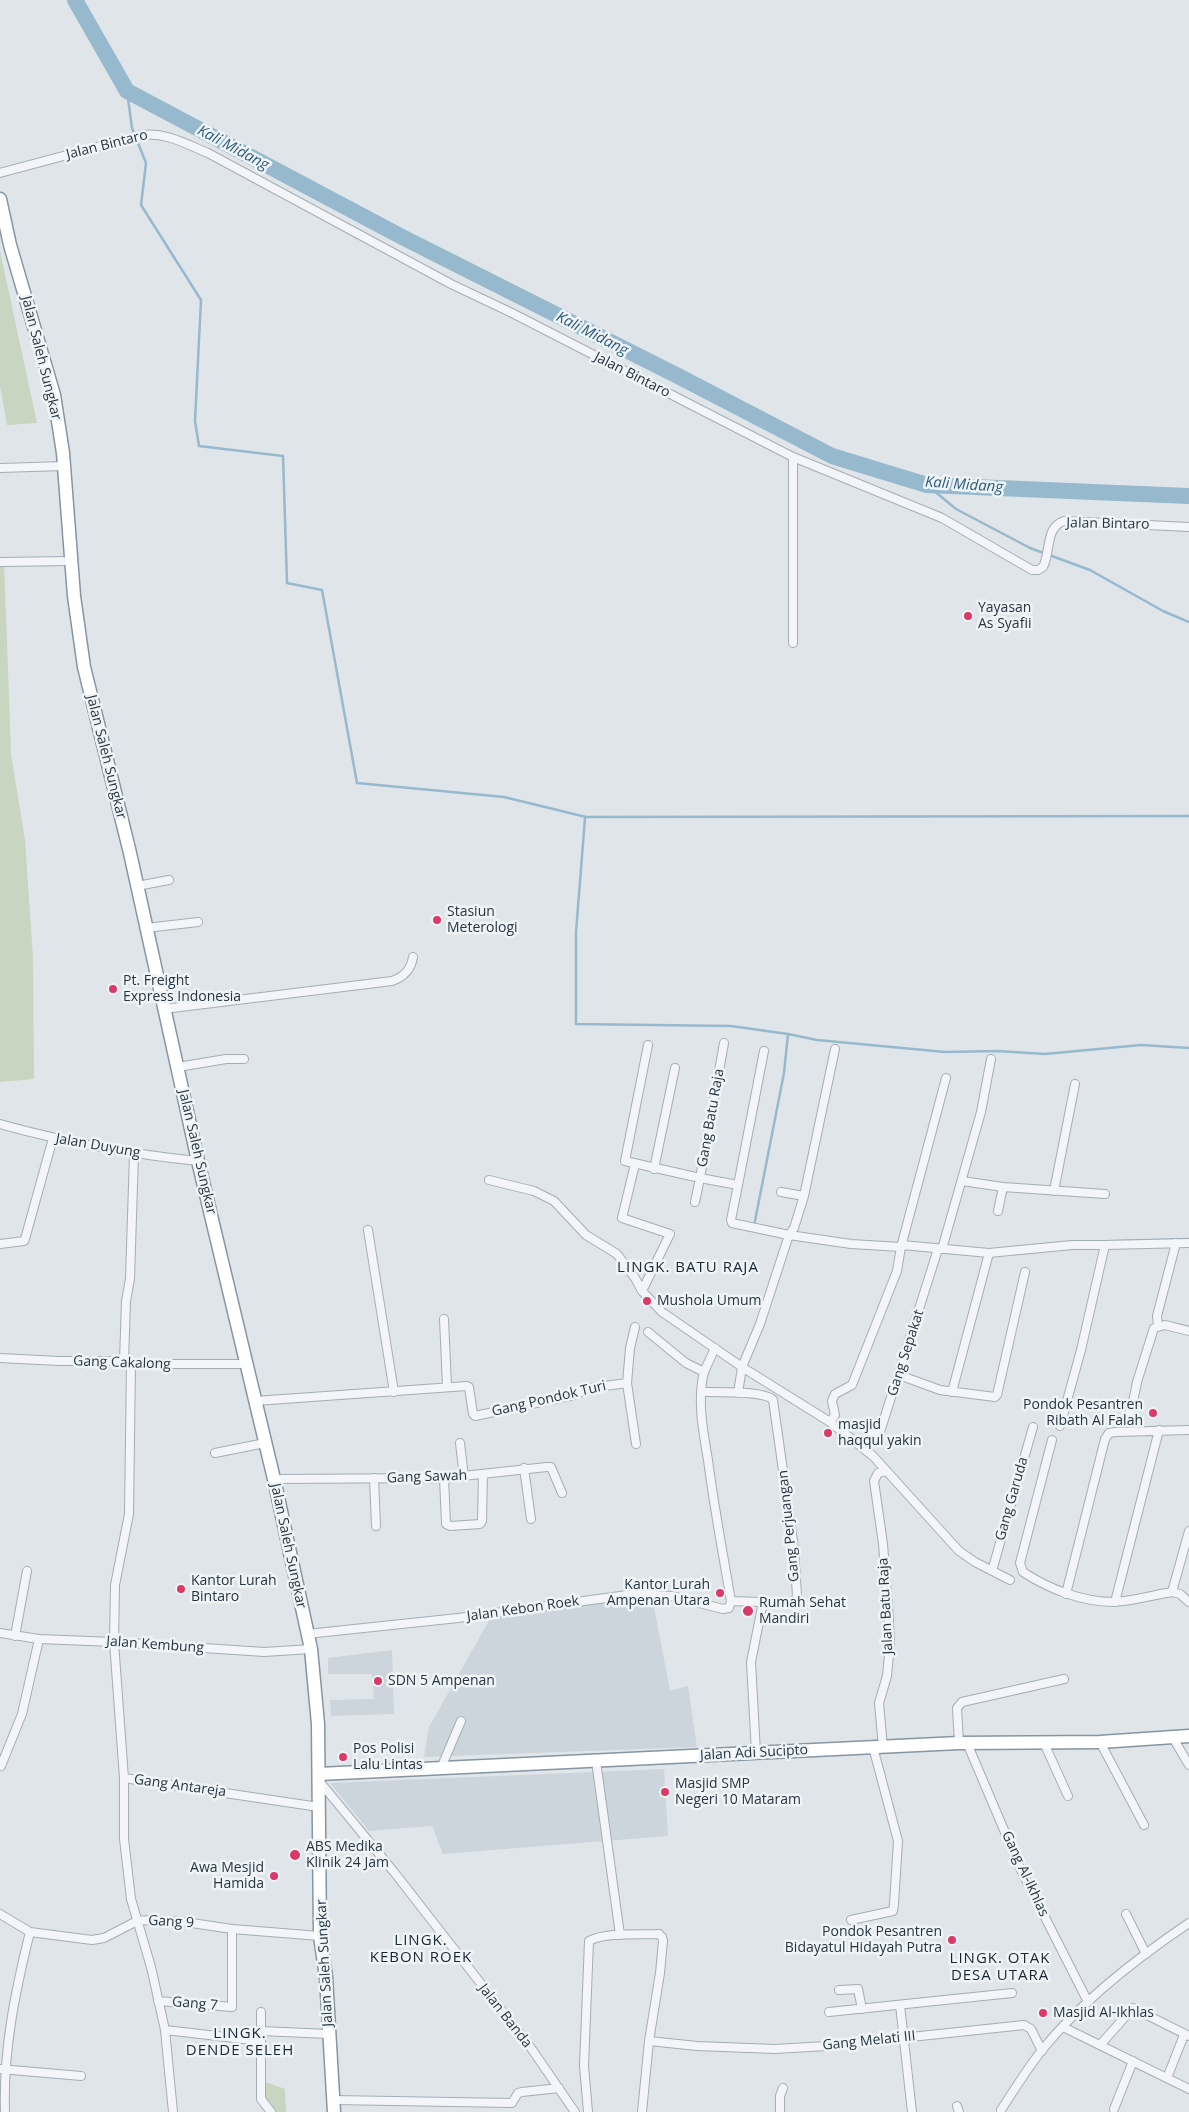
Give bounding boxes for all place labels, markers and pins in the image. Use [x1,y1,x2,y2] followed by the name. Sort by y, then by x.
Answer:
[978,600,1031,632] place label: Yayasan As Syafii
[962,610,974,622] marker: Yayasan As Syafii
[447,904,518,936] place label: Stasiun Meterologi
[431,914,443,926] marker: Stasiun Meterologi
[123,973,241,1006] place label: Pt. Freight Express Indonesia
[107,983,119,995] marker: Pt. Freight Express Indonesia
[657,1293,762,1309] place label: Mushola Umum
[641,1295,653,1307] marker: Mushola Umum
[1023,1397,1143,1430] place label: Pondok Pesantren Ribath Al Falah
[1147,1407,1159,1419] marker: Pondok Pesantren Ribath Al Falah
[838,1417,922,1450] place label: masjid haqqul yakin
[822,1427,834,1439] marker: masjid haqqul yakin
[191,1573,277,1605] place label: Kantor Lurah Bintaro
[607,1577,710,1610] place label: Kantor Lurah Ampenan Utara
[175,1583,187,1595] marker: Kantor Lurah Bintaro
[714,1587,726,1599] marker: Kantor Lurah Ampenan Utara
[759,1595,846,1628] place label: Rumah Sehat Mandiri
[741,1604,755,1618] marker: Rumah Sehat Mandiri
[388,1673,495,1689] place label: SDN 5 Ampenan
[372,1675,384,1687] marker: SDN 5 Ampenan
[353,1741,423,1774] place label: Pos Polisi Lalu Lintas
[337,1751,349,1763] marker: Pos Polisi Lalu Lintas
[675,1776,801,1808] place label: Masjid SMP Negeri 10 Mataram
[659,1786,671,1798] marker: Masjid SMP Negeri 10 Mataram
[306,1839,389,1871] place label: ABS Medika Klinik 24 Jam
[288,1848,302,1862] marker: ABS Medika Klinik 24 Jam
[190,1860,264,1892] place label: Awa Mesjid Hamida
[268,1870,280,1882] marker: Awa Mesjid Hamida
[785,1924,942,1956] place label: Pondok Pesantren Bidayatul Hidayah Putra
[946,1934,958,1946] marker: Pondok Pesantren Bidayatul Hidayah Putra
[1053,2005,1154,2021] place label: Masjid Al-Ikhlas
[1037,2007,1049,2019] marker: Masjid Al-Ikhlas

